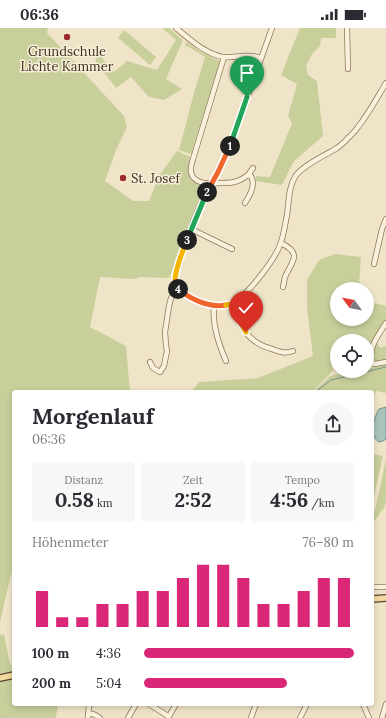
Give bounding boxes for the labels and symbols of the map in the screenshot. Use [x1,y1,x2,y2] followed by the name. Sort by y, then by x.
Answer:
[62,32,72,42] marker: Grundschule Lichte Kammer
[21,43,114,75] place label: Grundschule Lichte Kammer
[230,56,264,97] pin
[220,136,240,156] pin: 1
[131,170,181,187] place label: St. Josef
[118,173,128,183] marker: St. Josef
[197,182,217,202] pin: 2
[177,230,197,250] pin: 3
[168,279,188,299] pin: 4
[330,282,374,326] north arrow
[229,291,263,332] pin

